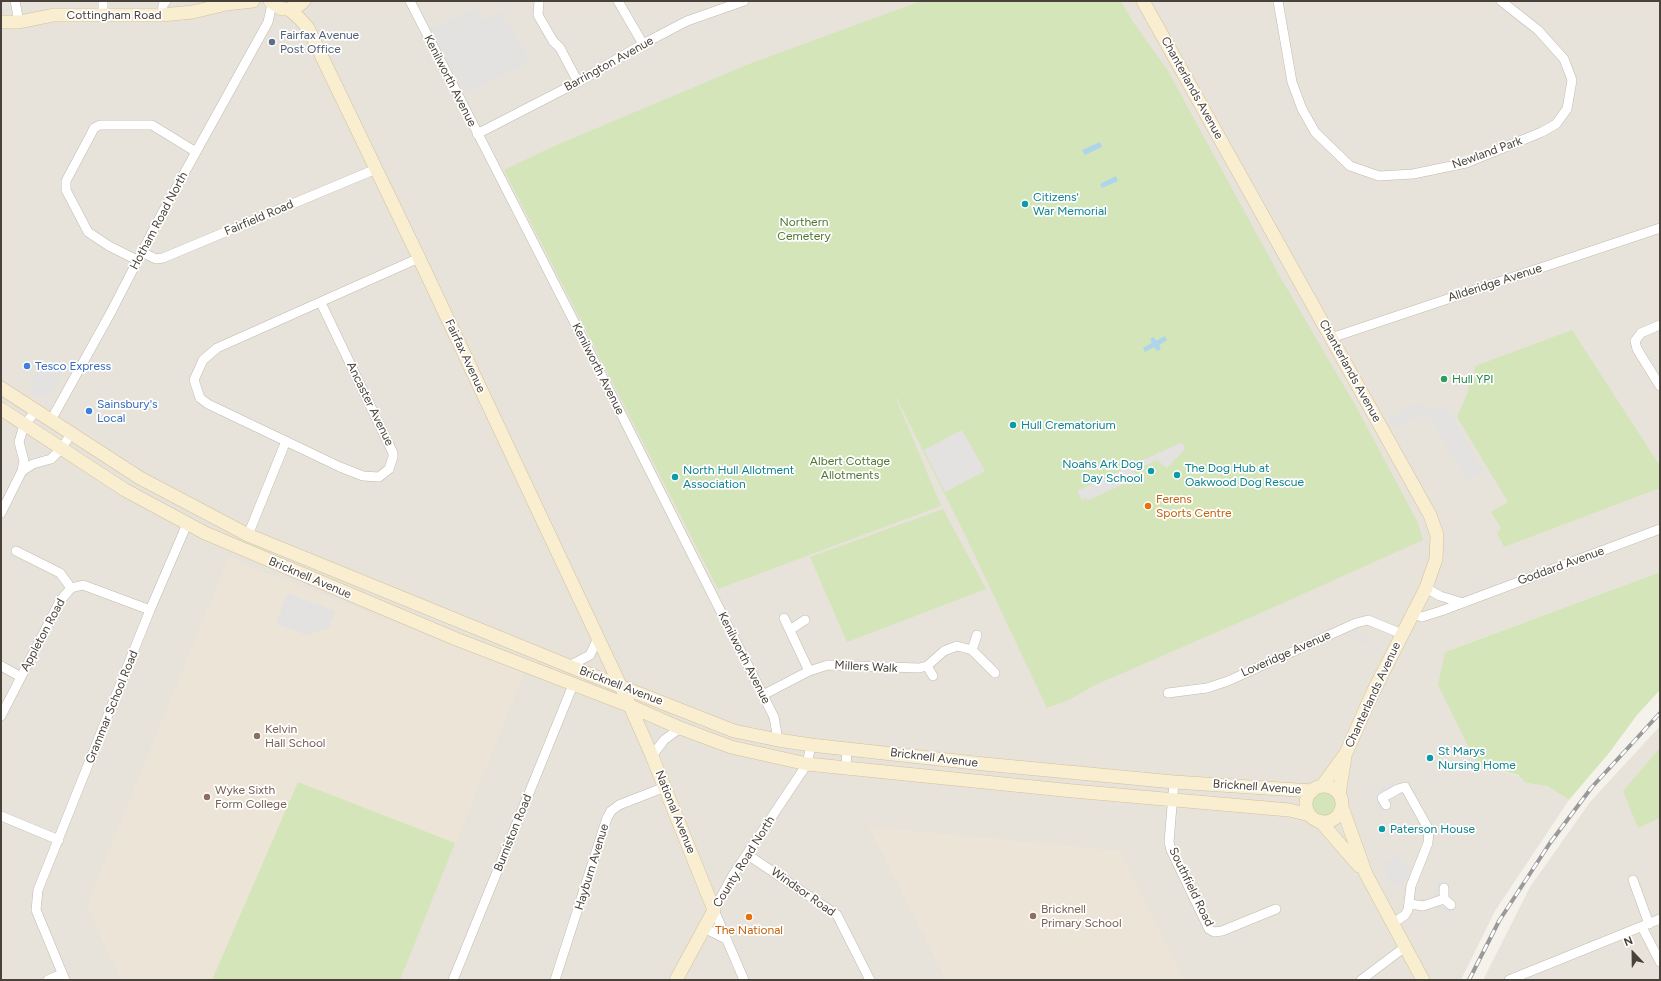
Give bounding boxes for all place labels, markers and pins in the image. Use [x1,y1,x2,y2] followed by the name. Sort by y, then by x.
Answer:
[280,28,359,56] place label: Fairfax Avenue Post Office
[267,37,277,47] marker: Fairfax Avenue Post Office
[1033,190,1107,218] place label: Citizens' War Memorial
[1020,199,1030,209] marker: Citizens' War Memorial
[35,359,111,373] place label: Tesco Express
[22,361,32,371] marker: Tesco Express
[1452,372,1493,386] place label: Hull YPI
[1439,374,1449,384] marker: Hull YPI
[97,397,158,425] place label: Sainsbury's Local
[84,406,94,416] marker: Sainsbury's Local
[1021,418,1116,432] place label: Hull Crematorium
[1008,420,1018,430] marker: Hull Crematorium
[1062,457,1143,485] place label: Noahs Ark Dog Day School
[1185,461,1304,489] place label: The Dog Hub at Oakwood Dog Rescue
[683,463,794,491] place label: North Hull Allotment Association
[1146,466,1156,476] marker: Noahs Ark Dog Day School
[1172,470,1182,480] marker: The Dog Hub at Oakwood Dog Rescue
[670,472,680,482] marker: North Hull Allotment Association
[1156,492,1232,520] place label: Ferens Sports Centre
[1143,501,1153,511] marker: Ferens Sports Centre
[265,722,325,750] place label: Kelvin Hall School
[252,731,262,741] marker: Kelvin Hall School
[1438,744,1516,772] place label: St Marys Nursing Home
[1425,753,1435,763] marker: St Marys Nursing Home
[215,783,287,811] place label: Wyke Sixth Form College
[202,792,212,802] marker: Wyke Sixth Form College
[1390,822,1475,836] place label: Paterson House
[1377,824,1387,834] marker: Paterson House
[1041,902,1122,930] place label: Bricknell Primary School
[1028,911,1038,921] marker: Bricknell Primary School
[744,912,754,922] marker: The National
[715,923,783,937] place label: The National

